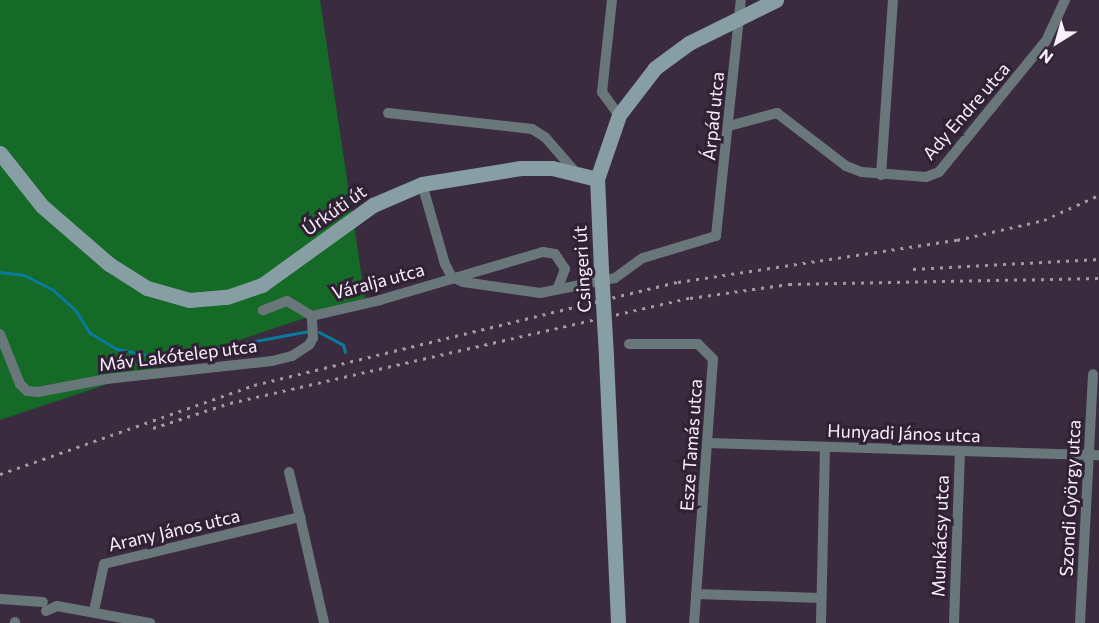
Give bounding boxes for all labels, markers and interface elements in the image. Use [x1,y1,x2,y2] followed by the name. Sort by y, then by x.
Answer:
[1027,12,1087,72] north arrow
[1035,46,1056,68] text: N
[918,58,1014,164] street label: Ady Endre utca
[698,71,728,161] street label: Árpád utca
[298,180,370,240] street label: Úrkúti út
[569,225,595,313] street label: Csingeri út
[329,258,427,304] street label: Váralja utca
[98,335,258,375] street label: Máv Lakótelep utca
[676,378,706,512] street label: Esze Tamás utca
[1055,419,1085,577] street label: Szondi György utca
[827,420,981,446] street label: Hunyadi János utca
[927,475,953,597] street label: Munkácsy utca
[106,504,242,556] street label: Arany János utca

